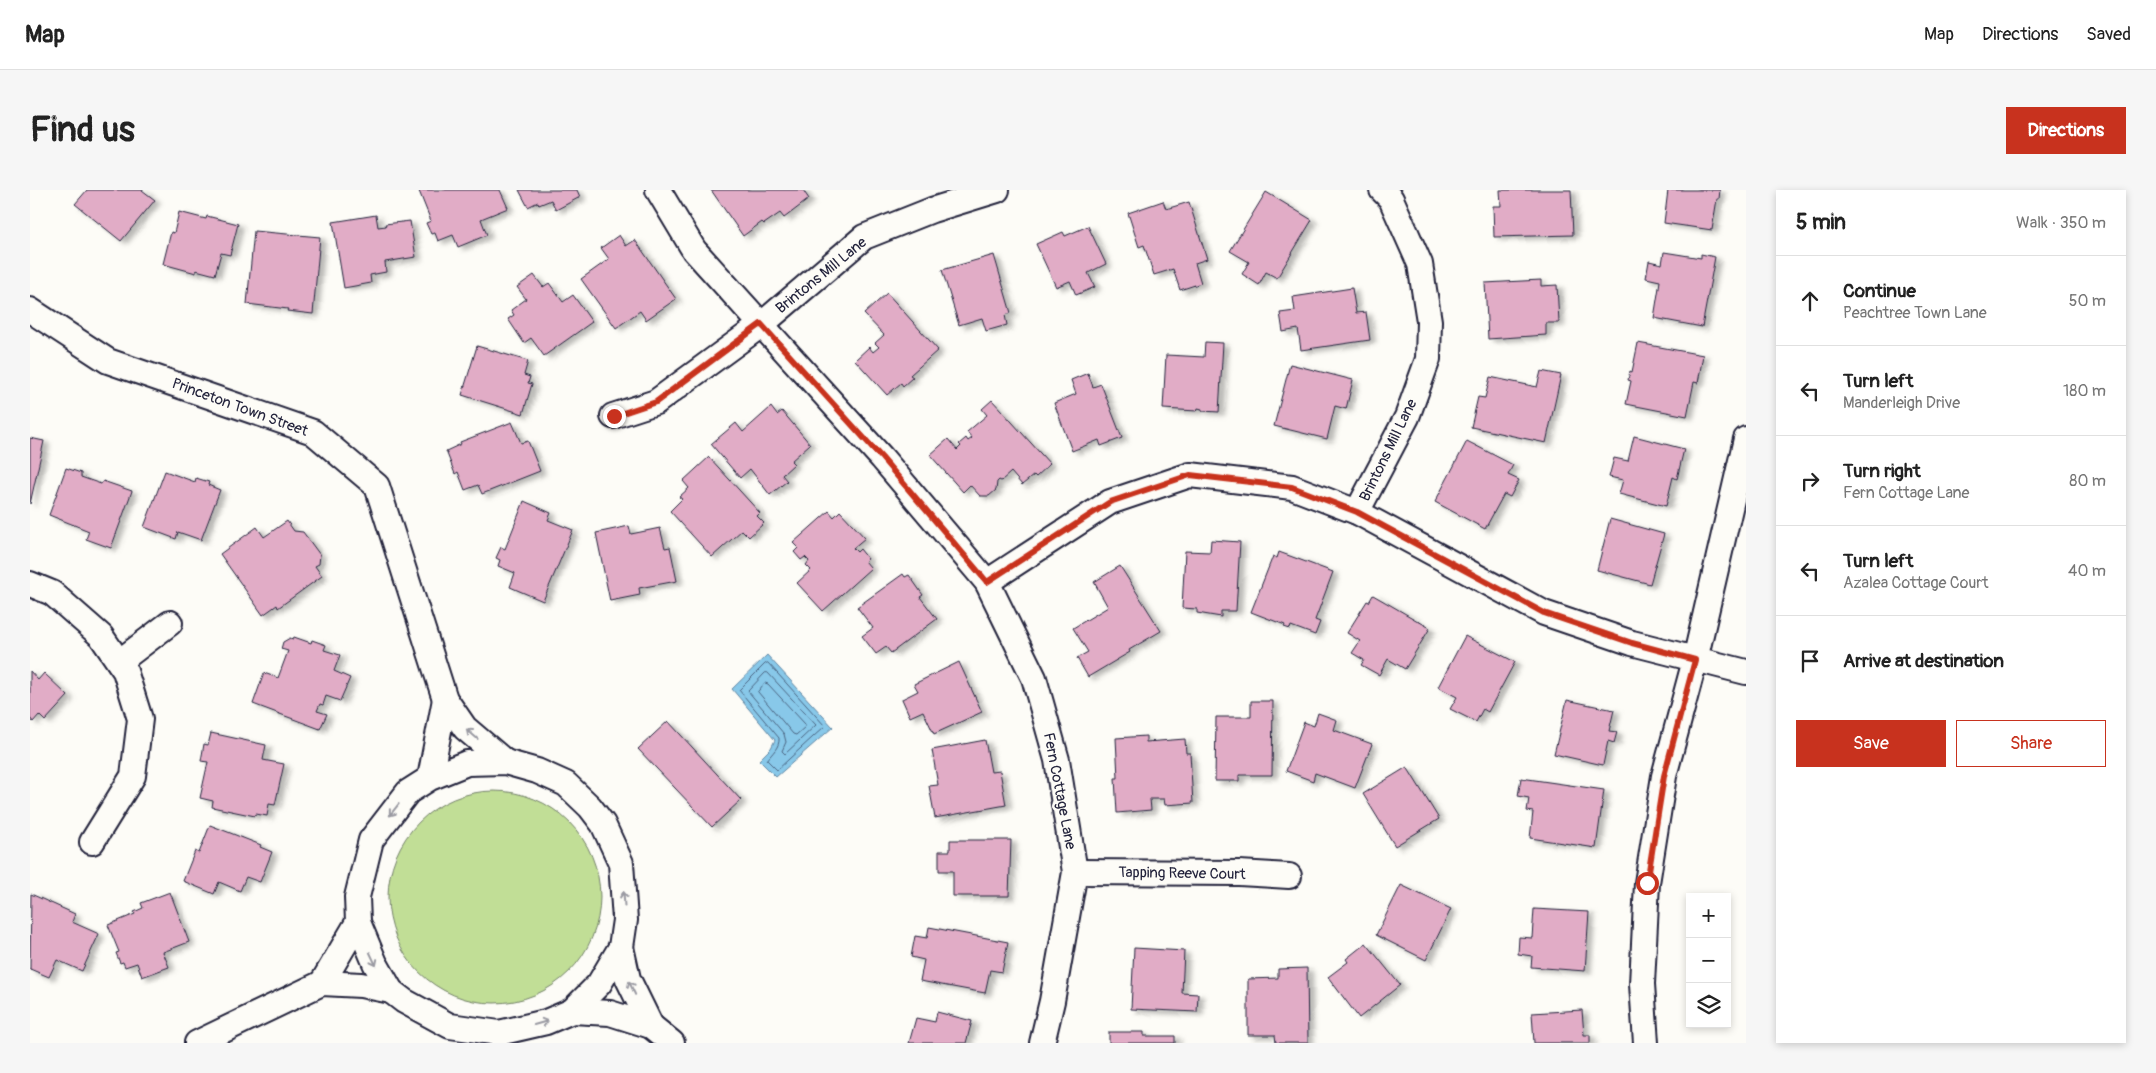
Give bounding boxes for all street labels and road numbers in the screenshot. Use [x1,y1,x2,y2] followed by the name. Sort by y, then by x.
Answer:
[772,233,871,318] street label: Brintons Mill Lane
[169,374,311,441] street label: Princeton Town Street
[1355,395,1422,505] street label: Brintons Mill Lane
[1039,731,1080,852] street label: Fern Cottage Lane
[1118,863,1247,884] street label: Tapping Reeve Court

